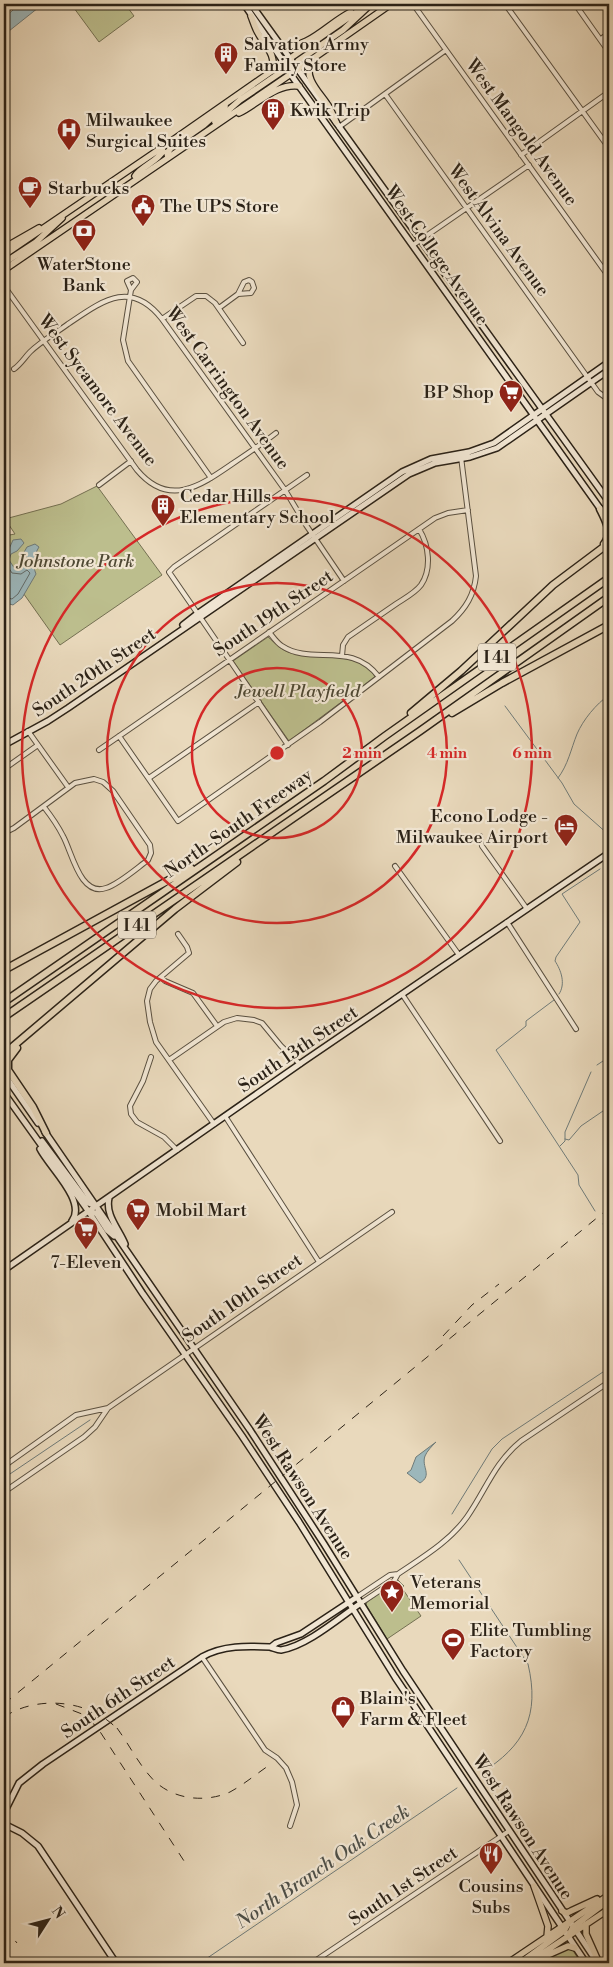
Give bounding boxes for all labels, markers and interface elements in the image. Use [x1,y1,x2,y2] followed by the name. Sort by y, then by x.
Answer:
[244,33,369,77] place label: Salvation Army Family Store
[213,41,239,75] building icon: Salvation Army Family Store
[460,53,583,210] street label: West Mangold Avenue
[260,97,286,131] building icon: Kwik Trip
[290,99,370,122] place label: Kwik Trip
[86,109,206,153] place label: Milwaukee Surgical Suites
[56,117,82,151] hospital icon: Milwaukee Surgical Suites
[442,159,554,301] street label: West Alvina Avenue
[17,175,43,209] cafe icon: Starbucks
[48,177,129,200] place label: Starbucks
[379,180,494,330] street label: West College Avenue
[130,193,156,227] public building icon: The UPS Store
[160,195,279,218] place label: The UPS Store
[71,218,97,252] bank icon: WaterStone Bank
[36,253,131,297] place label: WaterStone Bank
[160,301,295,474] street label: West Carrington Avenue
[32,309,162,471] street label: West Sycamore Avenue
[498,379,524,413] supermarket icon: BP Shop
[423,381,494,404] place label: BP Shop
[180,485,335,529] place label: Cedar Hills Elementary School
[150,493,176,527] building icon: Cedar Hills Elementary School
[15,550,135,573] park label: Johnstone Park
[209,564,338,662] street label: South 19th Street
[28,622,161,722] street label: South 20th Street
[478,644,516,670] road number: I 41
[234,680,361,703] park label: Jewell Playfield
[268,744,286,762] centre of rings
[342,744,382,763] text: 2 min
[427,744,468,763] text: 4 min
[512,744,553,763] text: 6 min
[160,763,317,883] street label: North-South Freeway
[396,805,549,849] place label: Econo Lodge - Milwaukee Airport
[553,813,579,847] hotel icon: Econo Lodge - Milwaukee Airport
[118,912,156,938] road number: I 41
[234,1001,363,1098] street label: South 13th Street
[125,1197,151,1231] supermarket icon: Mobil Mart
[156,1199,248,1222] place label: Mobil Mart
[73,1216,99,1250] supermarket icon: 7-Eleven
[178,1248,307,1348] street label: South 10th Street
[51,1251,122,1274] place label: 7-Eleven
[246,1409,358,1564] street label: West Rawson Avenue
[409,1571,490,1615] place label: Veterans Memorial
[379,1579,405,1613] place icon: Veterans Memorial
[470,1619,592,1663] place label: Elite Tumbling Factory
[440,1627,466,1661] sports icon: Elite Tumbling Factory
[57,1650,180,1744] street label: South 6th Street
[359,1687,468,1731] place label: Blain's Farm & Fleet
[330,1695,356,1729] shop icon: Blain's Farm & Fleet
[466,1749,578,1904] street label: West Rawson Avenue
[230,1800,414,1935] water label: North Branch Oak Creek
[344,1841,463,1931] street label: South 1st Street
[478,1841,504,1875] restaurant icon: Cousins Subs
[458,1875,524,1919] place label: Cousins Subs
[22,1894,72,1944] north arrow
[47,1903,68,1923] text: N

